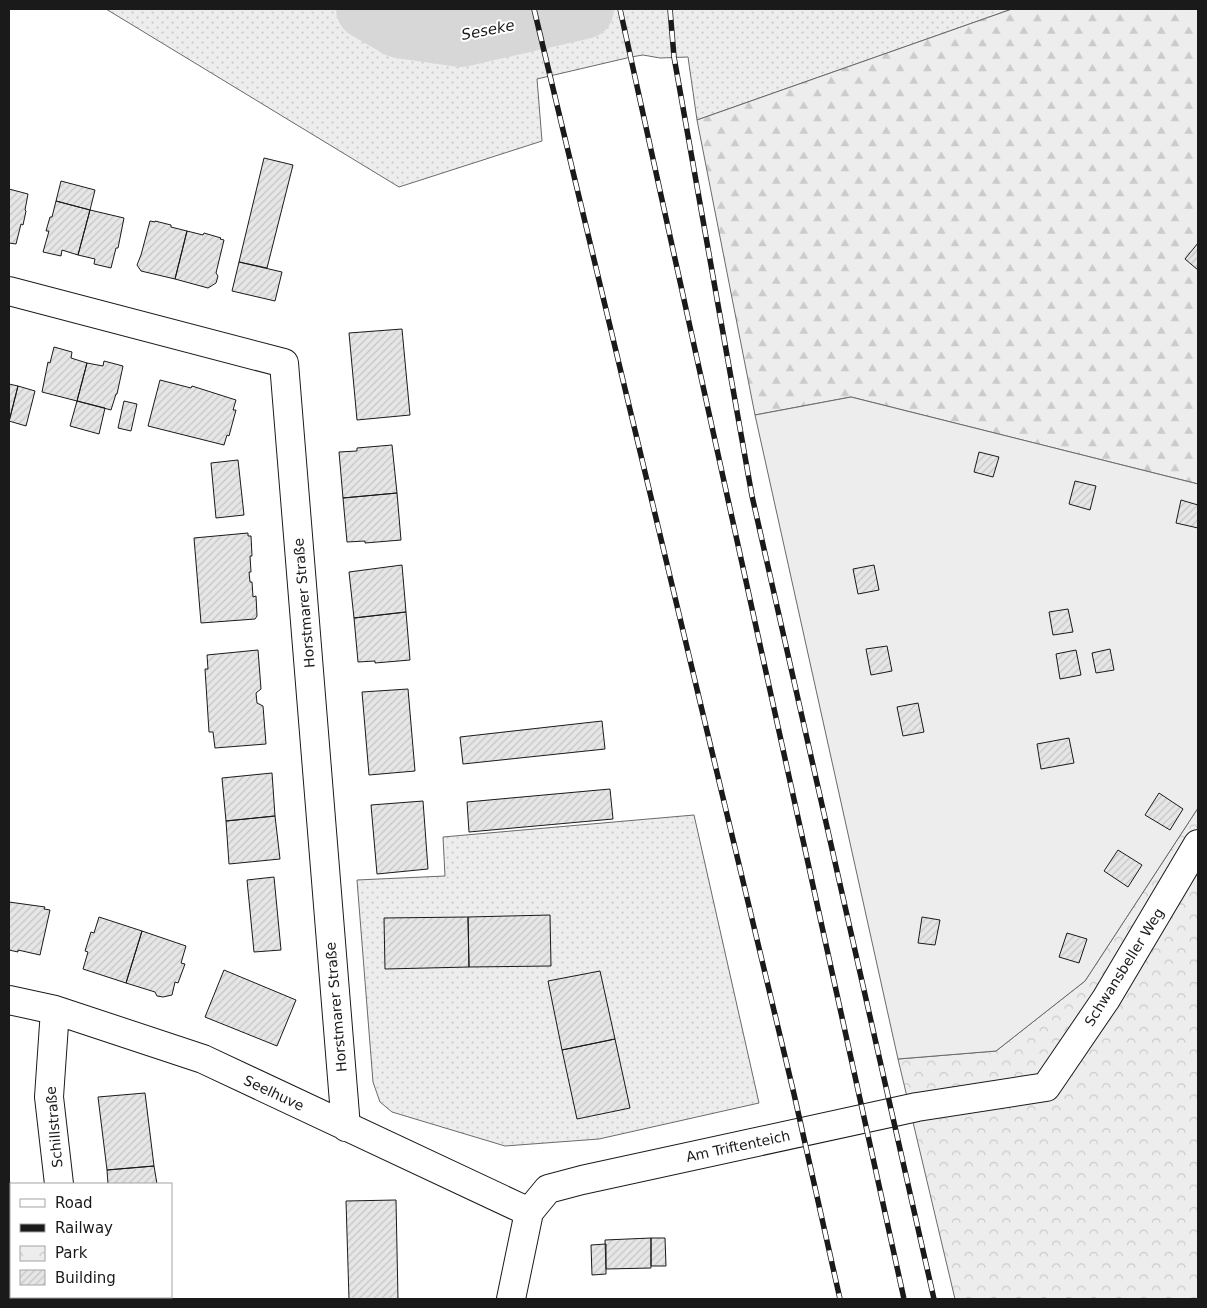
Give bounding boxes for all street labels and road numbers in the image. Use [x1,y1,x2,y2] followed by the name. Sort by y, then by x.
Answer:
[290,537,318,669] street label: Horstmarer Straße
[1081,905,1167,1029] street label: Schwansbeller Weg
[322,941,350,1073] street label: Horstmarer Straße
[241,1072,307,1114] street label: Seelhuve
[42,1086,66,1168] street label: Schillstraße
[684,1127,792,1165] street label: Am Triftenteich

